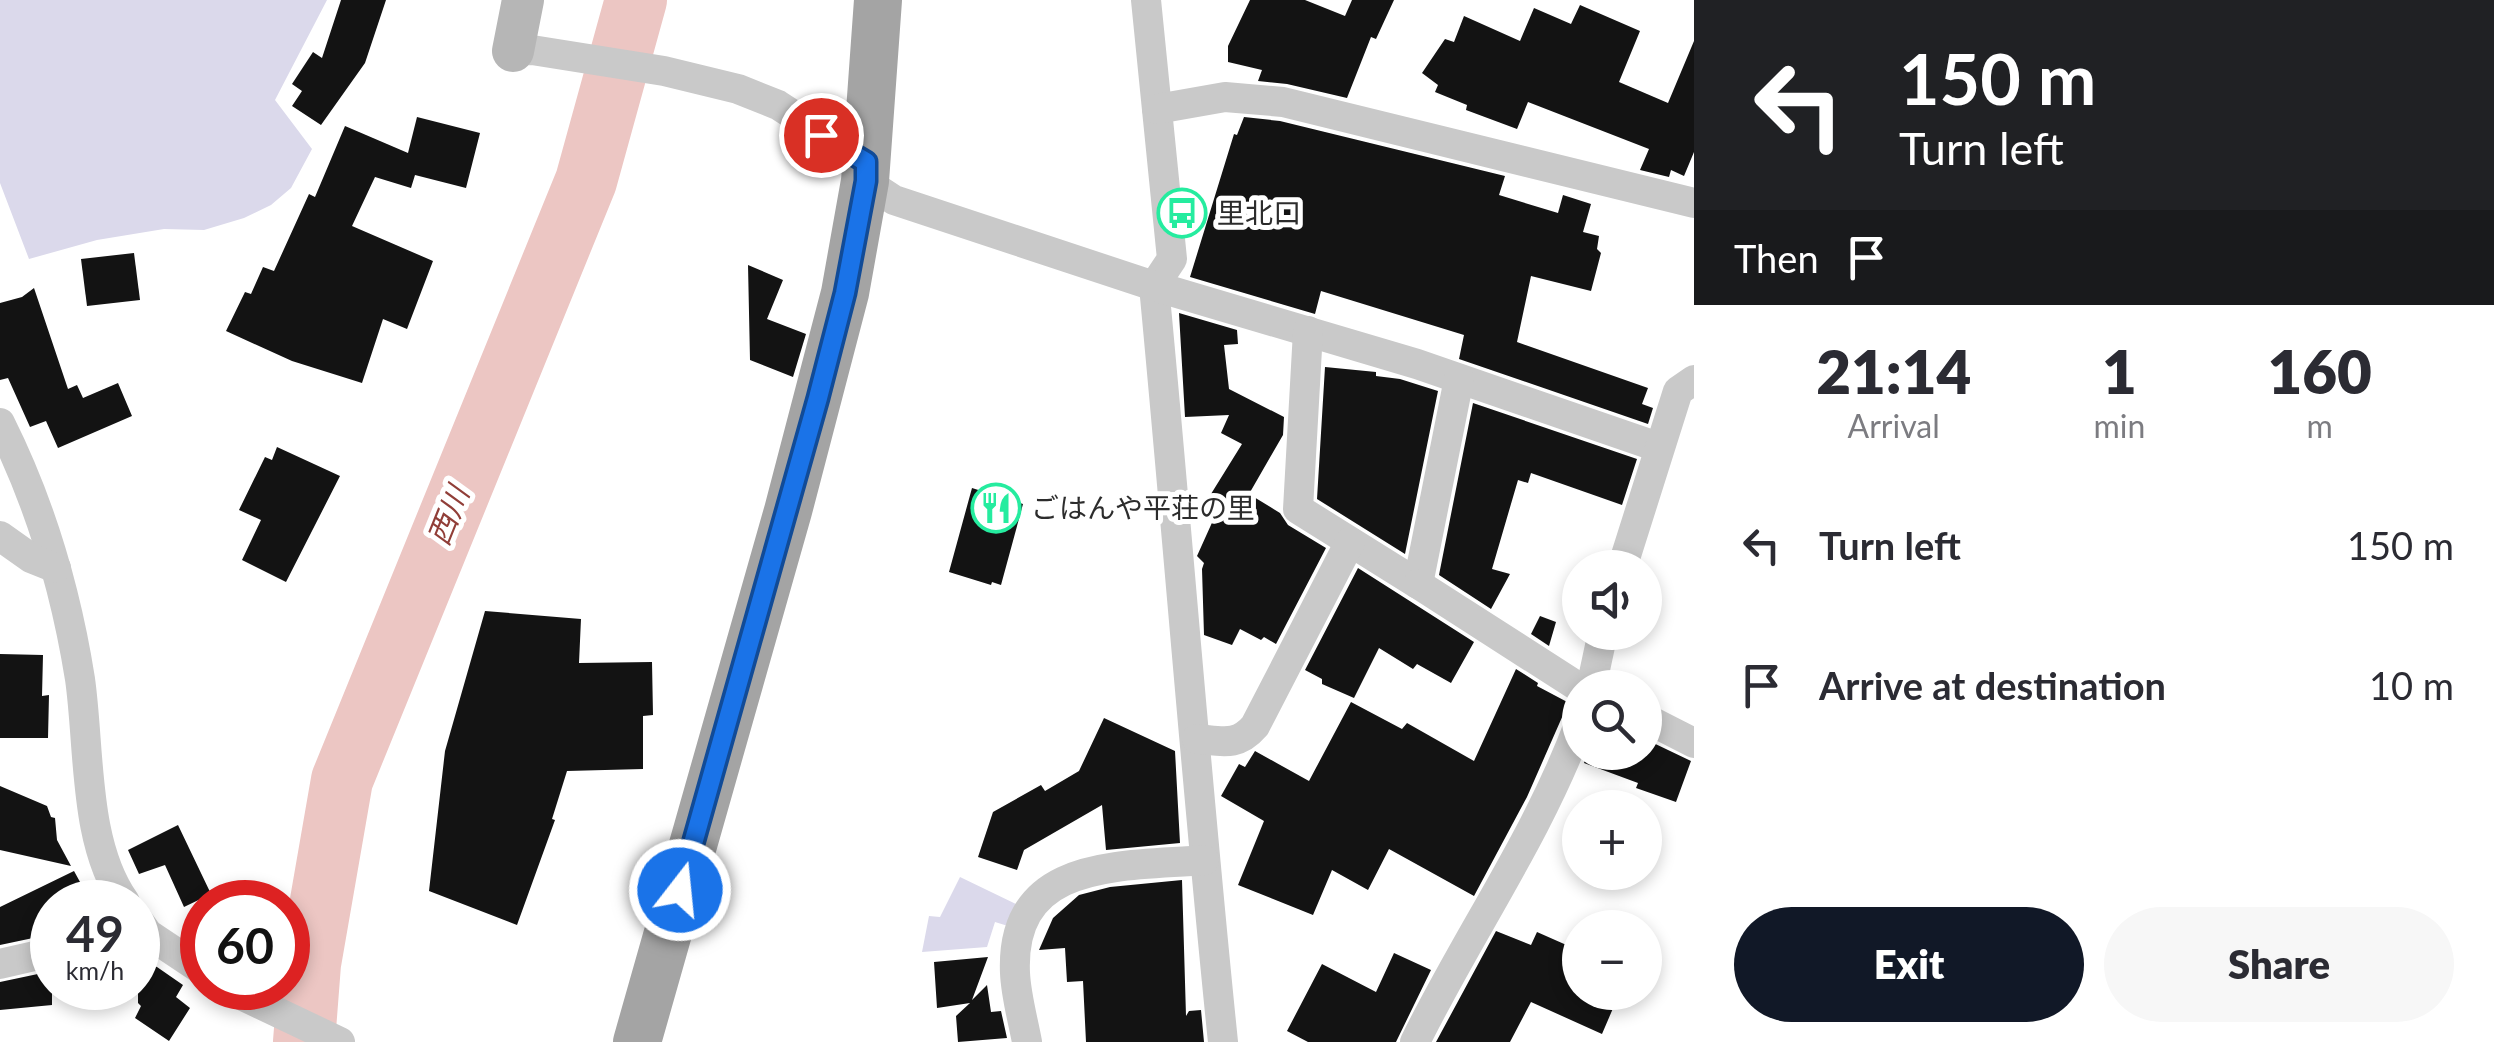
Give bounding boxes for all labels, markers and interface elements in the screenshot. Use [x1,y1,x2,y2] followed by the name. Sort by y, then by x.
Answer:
[1899,36,2096,120] text: 150 m
[1734,40,1864,170] icon: left
[779,93,864,178] pin
[794,108,849,163] icon: arrive
[1899,121,2064,175] text: Turn left
[1156,187,1208,239] bus stop icon: 里北口
[1217,195,1301,229] place label: 里北口
[1839,230,1894,285] icon: arrive
[1734,235,1819,281] text: Then
[1816,335,1971,407] text: 21:14
[2102,335,2137,407] text: 1
[2267,335,2372,407] text: 160
[1848,406,1940,445] text: Arrival
[2093,406,2145,445] text: min
[2306,406,2333,445] text: m
[419,478,476,550] water label: 西川
[970,482,1022,534] restaurant icon: ごはんや平荘の里
[1031,490,1255,524] place label: ごはんや平荘の里
[1734,518,1789,573] icon: left
[1819,522,1961,568] text: Turn left
[2347,522,2454,568] text: 150 m
[1562,550,1662,1010] map controls
[1562,550,1662,650] button: sound
[1734,658,1789,713] icon: arrive
[1819,662,2166,708] text: Arrive at destination
[2369,662,2454,708] text: 10 m
[1562,670,1662,770] button: search
[1562,790,1662,890] button: +
[628,838,732,942] position arrow
[180,880,310,1010] speed limit sign: 60
[66,903,124,963] text: 49
[1734,907,2084,1022] button: Exit
[2104,907,2454,1022] button: Share
[1562,910,1662,1010] button: −
[66,955,124,985] text: km/h

